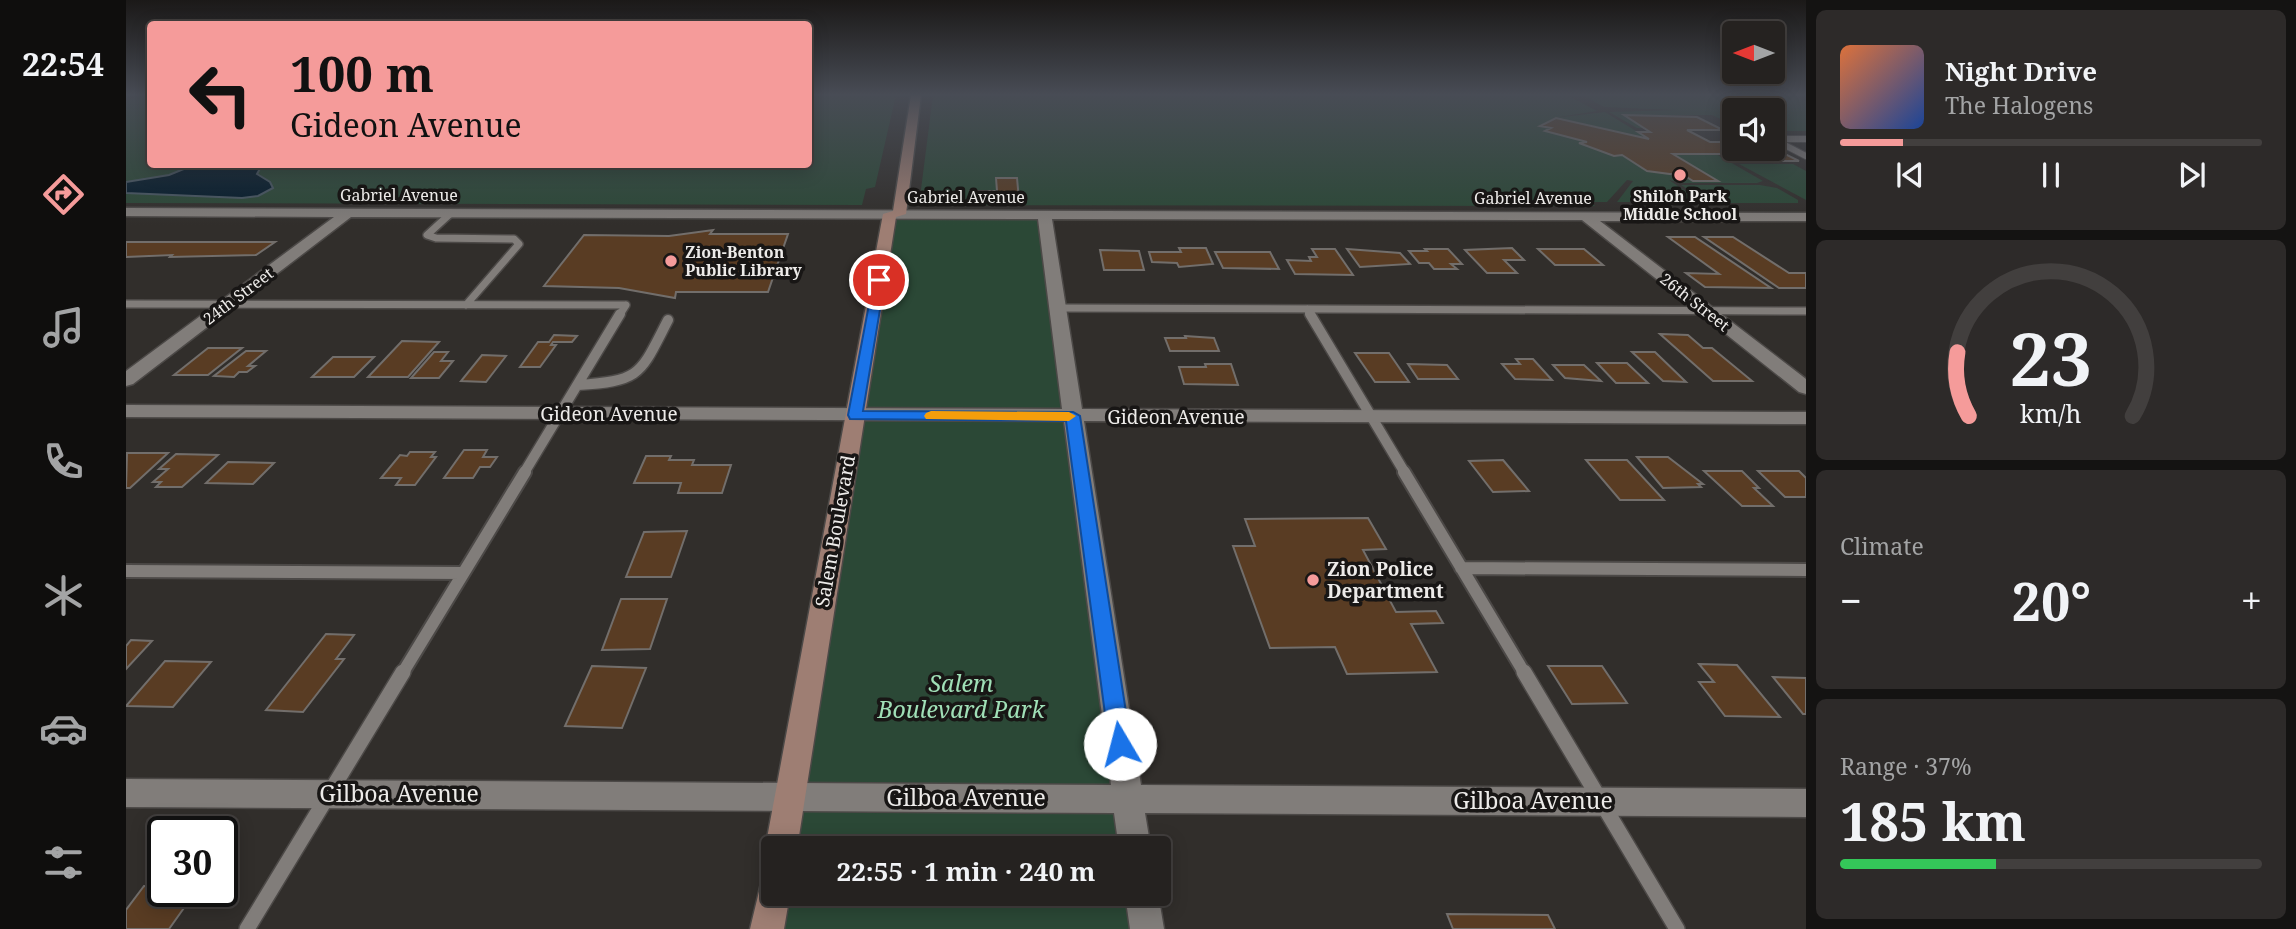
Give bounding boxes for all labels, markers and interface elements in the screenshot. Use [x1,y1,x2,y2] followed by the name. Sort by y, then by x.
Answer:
[1722,21,1785,84] north arrow
[1722,21,1785,161] map controls
[290,40,434,106] text: 100 m
[22,42,104,85] text: 22:54
[175,49,266,140] icon: left
[1945,53,2097,89] text: Night Drive
[1945,89,2093,121] text: The Halogens
[1722,98,1785,161] button: sound
[290,103,522,146] text: Gideon Avenue
[1891,156,1929,194] icon: previous
[2032,156,2070,194] icon: pause
[2173,156,2211,194] icon: next
[1672,167,1688,183] marker: Shiloh Park Middle School
[39,170,88,219] icon: directions
[340,184,458,206] street label: Gabriel Avenue
[1623,185,1737,225] place label: Shiloh Park Middle School
[907,186,1025,208] street label: Gabriel Avenue
[1474,187,1592,209] street label: Gabriel Avenue
[685,241,803,281] place label: Zion-Benton Public Library
[849,250,909,310] pin
[663,253,679,269] marker: Zion-Benton Public Library
[860,261,898,299] icon: arrive
[198,262,278,330] street label: 24th Street
[1656,268,1735,336] street label: 26th Street
[39,303,88,352] icon: music
[2010,308,2092,407] text: 23
[2020,395,2082,429] text: km/h
[540,401,678,427] street label: Gideon Avenue
[1107,404,1245,430] street label: Gideon Avenue
[39,437,88,486] icon: phone
[809,453,861,609] street label: Salem Boulevard
[1840,530,1924,562] text: Climate
[1327,556,1444,604] place label: Zion Police Department
[2012,565,2091,636] text: 20°
[39,571,88,620] icon: climate
[1305,572,1321,588] marker: Zion Police Department
[1840,574,1862,626] text: −
[2241,574,2262,626] text: +
[876,667,1045,725] park label: Salem Boulevard Park
[39,704,88,753] icon: car
[1083,707,1157,781] position arrow
[1840,750,1972,782] text: Range · 37%
[319,777,479,809] street label: Gilboa Avenue
[886,781,1046,813] street label: Gilboa Avenue
[1453,784,1613,816] street label: Gilboa Avenue
[1840,785,2026,856] text: 185 km
[147,816,238,907] speed limit sign: 30
[39,838,88,887] icon: filters
[836,853,1096,889] text: 22:55 · 1 min · 240 m

